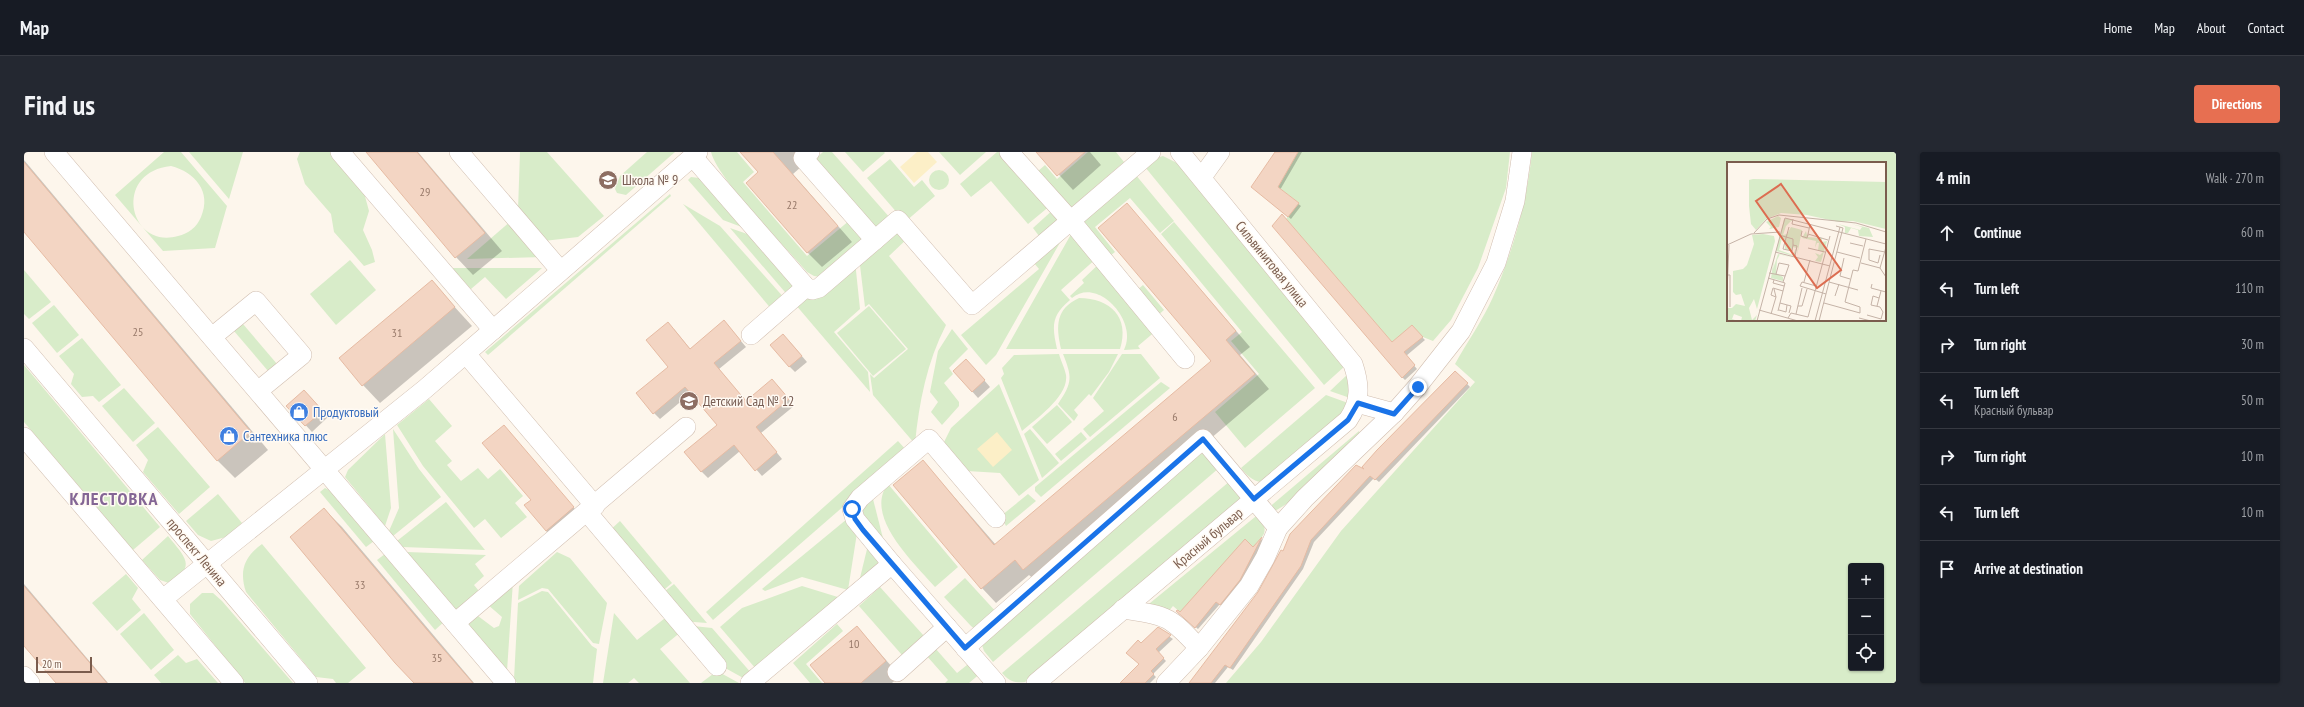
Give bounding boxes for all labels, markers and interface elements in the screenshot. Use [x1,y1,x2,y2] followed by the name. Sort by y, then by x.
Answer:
[20,16,49,40] text: Map
[2104,19,2132,37] text: Home
[2154,19,2175,37] text: Map
[2197,19,2226,37] text: About
[2248,19,2284,37] text: Contact
[2194,85,2280,123] button: Directions
[24,86,95,123] text: Find us
[1727,162,1886,321] inset map
[1936,167,1970,189] text: 4 min
[597,169,619,191] school or university icon: Школа № 9
[2206,170,2264,187] text: Walk · 270 m
[622,171,678,189] place label: Школа № 9
[420,184,430,199] house number: 29
[787,197,797,212] house number: 22
[1232,217,1312,311] street label: Сильвинитовая улица
[1936,222,1958,244] icon: ahead
[1974,223,2021,242] text: Continue
[2241,224,2264,241] text: 60 m
[1936,278,1958,300] icon: left
[1974,279,2019,298] text: Turn left
[2235,280,2264,297] text: 110 m
[133,324,143,339] house number: 25
[392,325,402,340] house number: 31
[1936,334,1958,356] icon: right
[1974,335,2026,354] text: Turn right
[2241,336,2264,353] text: 30 m
[1409,378,1427,396] route end
[1974,383,2019,402] text: Turn left
[678,390,700,412] school or university icon: Детский Сад № 12
[1936,390,1958,412] icon: left
[703,392,794,410] place label: Детский Сад № 12
[2241,392,2264,409] text: 50 m
[288,401,310,423] shop icon: Продуктовый
[1974,402,2053,419] text: Красный бульвар
[313,403,379,421] place label: Продуктовый
[1172,409,1178,424] house number: 6
[218,425,240,447] shop icon: Сантехника плюс
[243,427,328,445] place label: Сантехника плюс
[1936,446,1958,468] icon: right
[1974,447,2026,466] text: Turn right
[2241,448,2264,465] text: 10 m
[70,487,158,510] district label: КЛЕСТОВКА
[843,500,861,518] route start
[1936,502,1958,524] icon: left
[1974,503,2019,522] text: Turn left
[1169,504,1247,572] street label: Красный бульвар
[2241,504,2264,521] text: 10 m
[163,514,231,590] street label: проспект Ленина
[1936,558,1958,580] icon: arrive
[1974,559,2083,578] text: Arrive at destination
[1848,563,1884,671] map controls
[1848,563,1884,599] button: +
[355,577,365,592] house number: 33
[1848,599,1884,635] button: −
[1848,635,1884,671] button: locate
[849,636,859,651] house number: 10
[432,650,442,665] house number: 35
[36,655,92,674] scale bar
[42,657,61,671] text: 20 m

